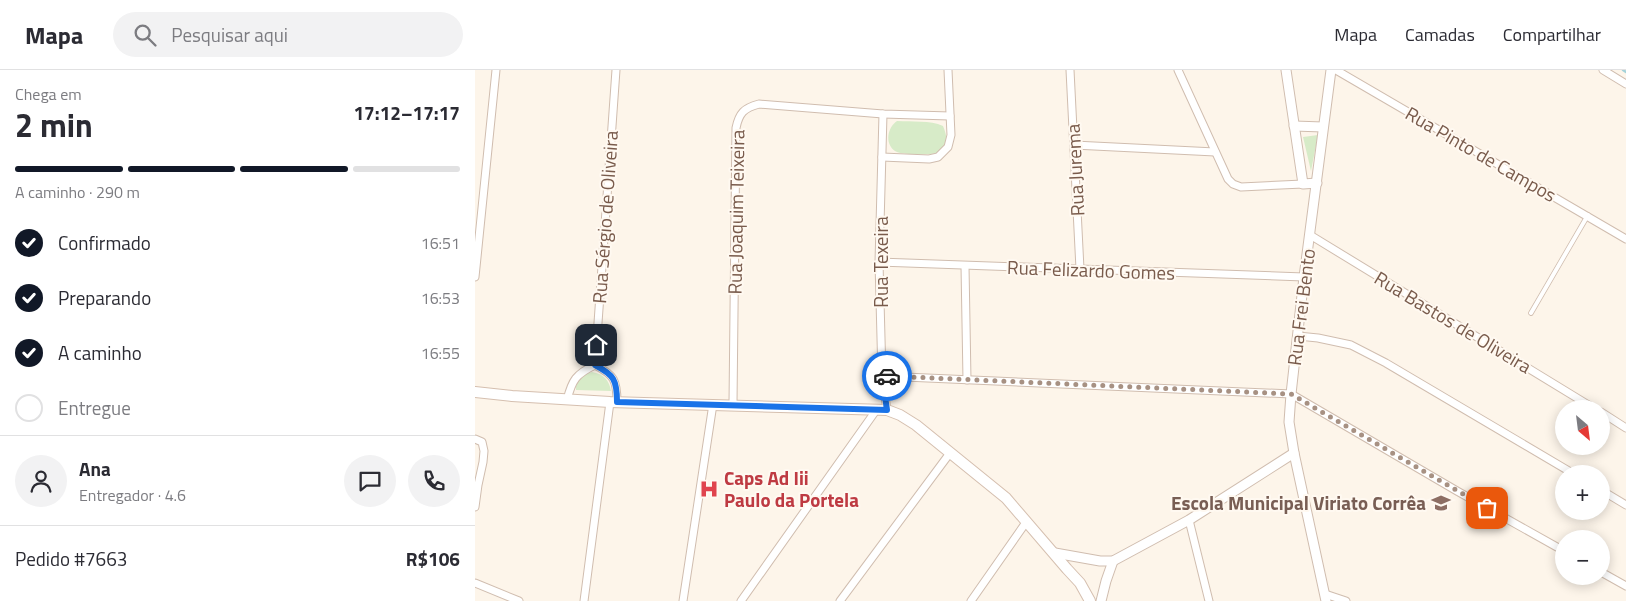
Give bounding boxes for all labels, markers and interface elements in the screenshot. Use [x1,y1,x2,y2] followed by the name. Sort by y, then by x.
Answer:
[113,12,463,57] search box
[25,17,83,53] text: Mapa
[171,20,288,49] text: Pesquisar aqui
[131,21,159,49] icon: search
[1334,21,1377,48] text: Mapa
[1405,21,1475,48] text: Camadas
[1503,21,1601,48] text: Compartilhar
[15,82,82,106] text: Chega em
[353,98,460,127] text: 17:12–17:17
[1400,98,1562,209] street label: Rua Pinto de Campos
[15,101,93,149] text: 2 min
[1058,123,1091,217] street label: Rua Jurema
[584,129,625,305] street label: Rua Sérgio de Oliveira
[720,129,751,295] street label: Rua Joaquim Teixeira
[15,180,140,204] text: A caminho · 290 m
[866,216,895,308] street label: Rua Texeira
[58,228,151,257] text: Confirmado
[15,229,43,257] icon: check
[421,231,460,255] text: 16:51
[1279,247,1322,367] street label: Rua Frei Bento
[1007,252,1176,287] street label: Rua Felizardo Gomes
[1369,263,1538,380] street label: Rua Bastos de Oliveira
[58,283,151,312] text: Preparando
[15,284,43,312] icon: check
[421,286,460,310] text: 16:53
[575,324,617,366] pin
[582,331,610,359] icon: home
[58,338,142,367] text: A caminho
[15,339,43,367] icon: check
[421,341,460,365] text: 16:55
[862,351,912,401] courier
[873,362,901,390] icon: car
[58,393,131,422] text: Entregue
[1555,400,1610,455] north arrow
[1555,400,1610,585] map controls
[79,454,111,483] text: Ana
[15,455,67,507] button: person
[344,455,396,507] button: chat
[408,455,460,507] button: phone
[724,463,859,514] place label: Caps Ad Iii Paulo da Portela
[1555,465,1610,520] button: +
[698,478,720,500] hospital icon: Caps Ad Iii Paulo da Portela
[79,483,186,507] text: Entregador · 4.6
[1466,487,1508,529] pin
[1171,488,1426,517] place label: Escola Municipal Viriato Corrêa
[1430,492,1452,514] school or university icon: Escola Municipal Viriato Corrêa
[1473,494,1501,522] icon: bag
[1555,530,1610,585] button: −
[15,544,127,573] text: Pedido #7663
[406,544,460,573] text: R$106

